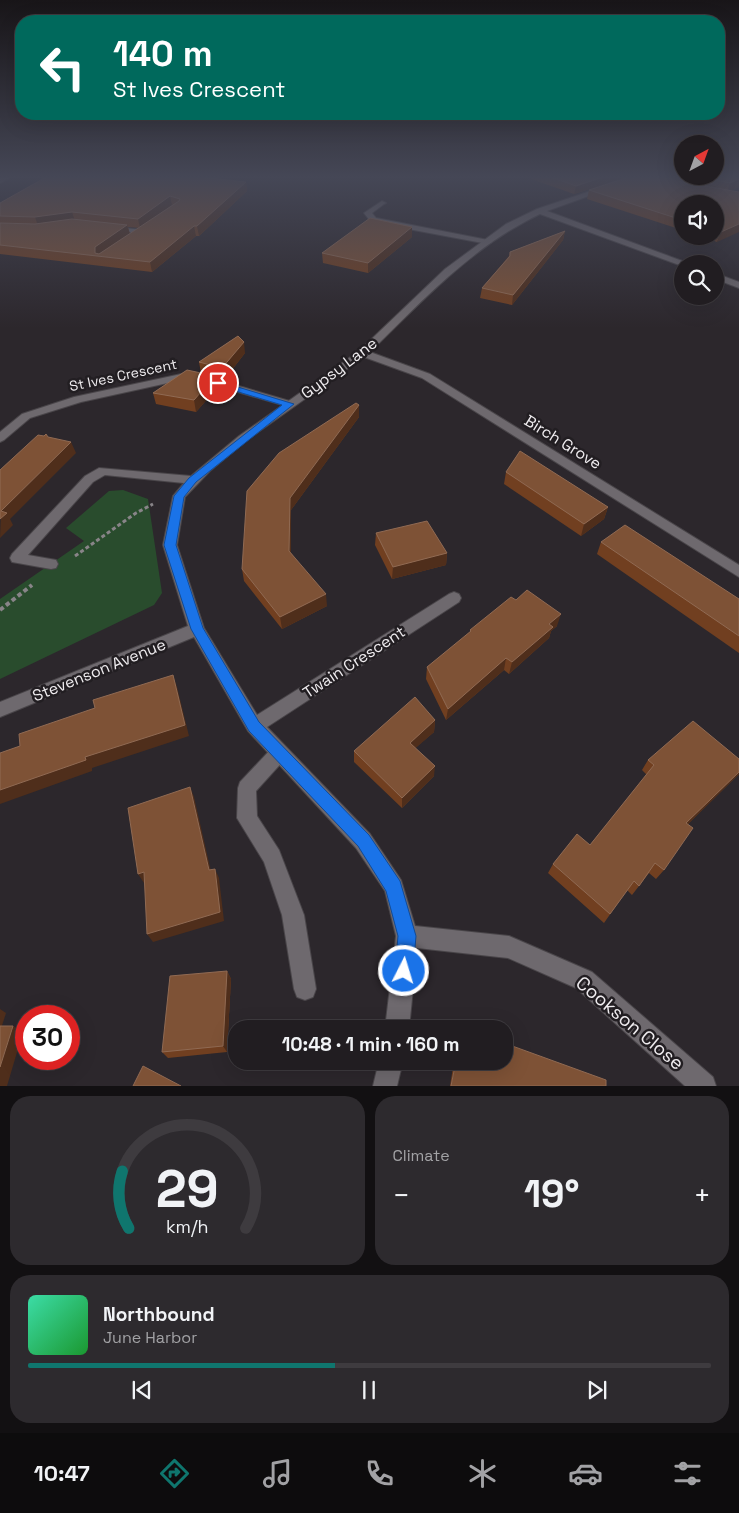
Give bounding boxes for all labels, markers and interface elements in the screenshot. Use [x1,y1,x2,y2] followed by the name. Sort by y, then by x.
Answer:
[113,32,213,76] text: 140 m
[30,35,95,100] icon: left
[113,75,285,103] text: St Ives Crescent
[674,135,724,185] north arrow
[674,135,724,305] map controls
[674,195,724,245] button: sound
[674,255,724,305] button: search
[297,332,381,404] street label: Gypsy Lane
[67,355,179,395] street label: St Ives Crescent
[197,362,239,404] pin
[204,369,232,397] icon: arrive
[520,410,606,474] street label: Birch Grove
[299,621,409,703] street label: Twain Crescent
[29,634,169,706] street label: Stevenson Avenue
[377,944,429,996] position arrow
[571,970,689,1076] street label: Cookson Close
[15,1005,80,1070] speed limit sign: 30
[282,1032,459,1057] text: 10:48 · 1 min · 160 m
[393,1145,450,1166] text: Climate
[156,1156,219,1222] text: 29
[524,1170,580,1218] text: 19°
[393,1177,410,1213] text: −
[694,1177,711,1213] text: +
[166,1215,209,1238] text: km/h
[103,1302,215,1327] text: Northbound
[103,1327,197,1348] text: June Harbor
[128,1376,156,1404] icon: previous
[355,1376,383,1404] icon: pause
[583,1376,611,1404] icon: next
[157,1456,192,1491] icon: directions
[260,1456,295,1491] icon: music
[362,1456,397,1491] icon: phone
[465,1456,500,1491] icon: climate
[568,1456,603,1491] icon: car
[670,1456,705,1491] icon: filters
[34,1459,90,1487] text: 10:47

